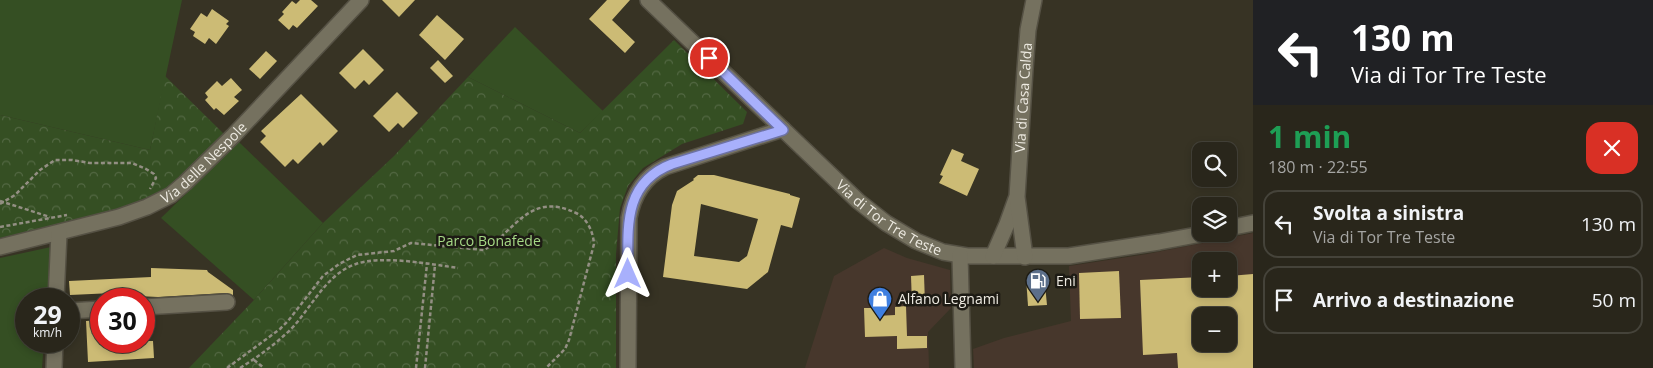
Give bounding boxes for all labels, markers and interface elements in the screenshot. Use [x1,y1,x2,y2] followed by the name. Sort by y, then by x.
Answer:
[1351,14,1455,61] text: 130 m
[1268,20,1333,85] icon: left
[688,37,730,79] pin
[1010,42,1036,153] street label: Via di Casa Calda
[695,44,723,72] icon: arrive
[1351,59,1547,89] text: Via di Tor Tre Teste
[1268,116,1351,157] text: 1 min
[157,117,251,208] street label: Via delle Nespole
[1586,122,1638,174] button: close
[1192,142,1237,352] map controls
[1192,142,1237,187] button: search
[1268,156,1368,178] text: 180 m · 22:55
[832,175,945,260] street label: Via di Tor Tre Teste
[1192,197,1237,242] button: layers
[1313,200,1464,226] text: Svolta a sinistra
[1270,210,1298,238] icon: left
[1581,211,1636,237] text: 130 m
[1313,226,1455,248] text: Via di Tor Tre Teste
[437,231,541,250] park label: Parco Bonafede
[601,247,653,299] position arrow
[1192,252,1237,297] button: +
[1025,268,1051,302] fuel station icon: Eni
[1056,271,1076,290] place label: Eni
[867,286,893,320] shop icon: Alfano Legnami
[1270,286,1298,314] icon: arrive
[1313,287,1514,313] text: Arrivo a destinazione
[1592,287,1636,313] text: 50 m
[90,288,155,353] speed limit sign: 30
[898,289,999,308] place label: Alfano Legnami
[33,297,62,331] text: 29
[1192,307,1237,352] button: −
[33,324,62,341] text: km/h

